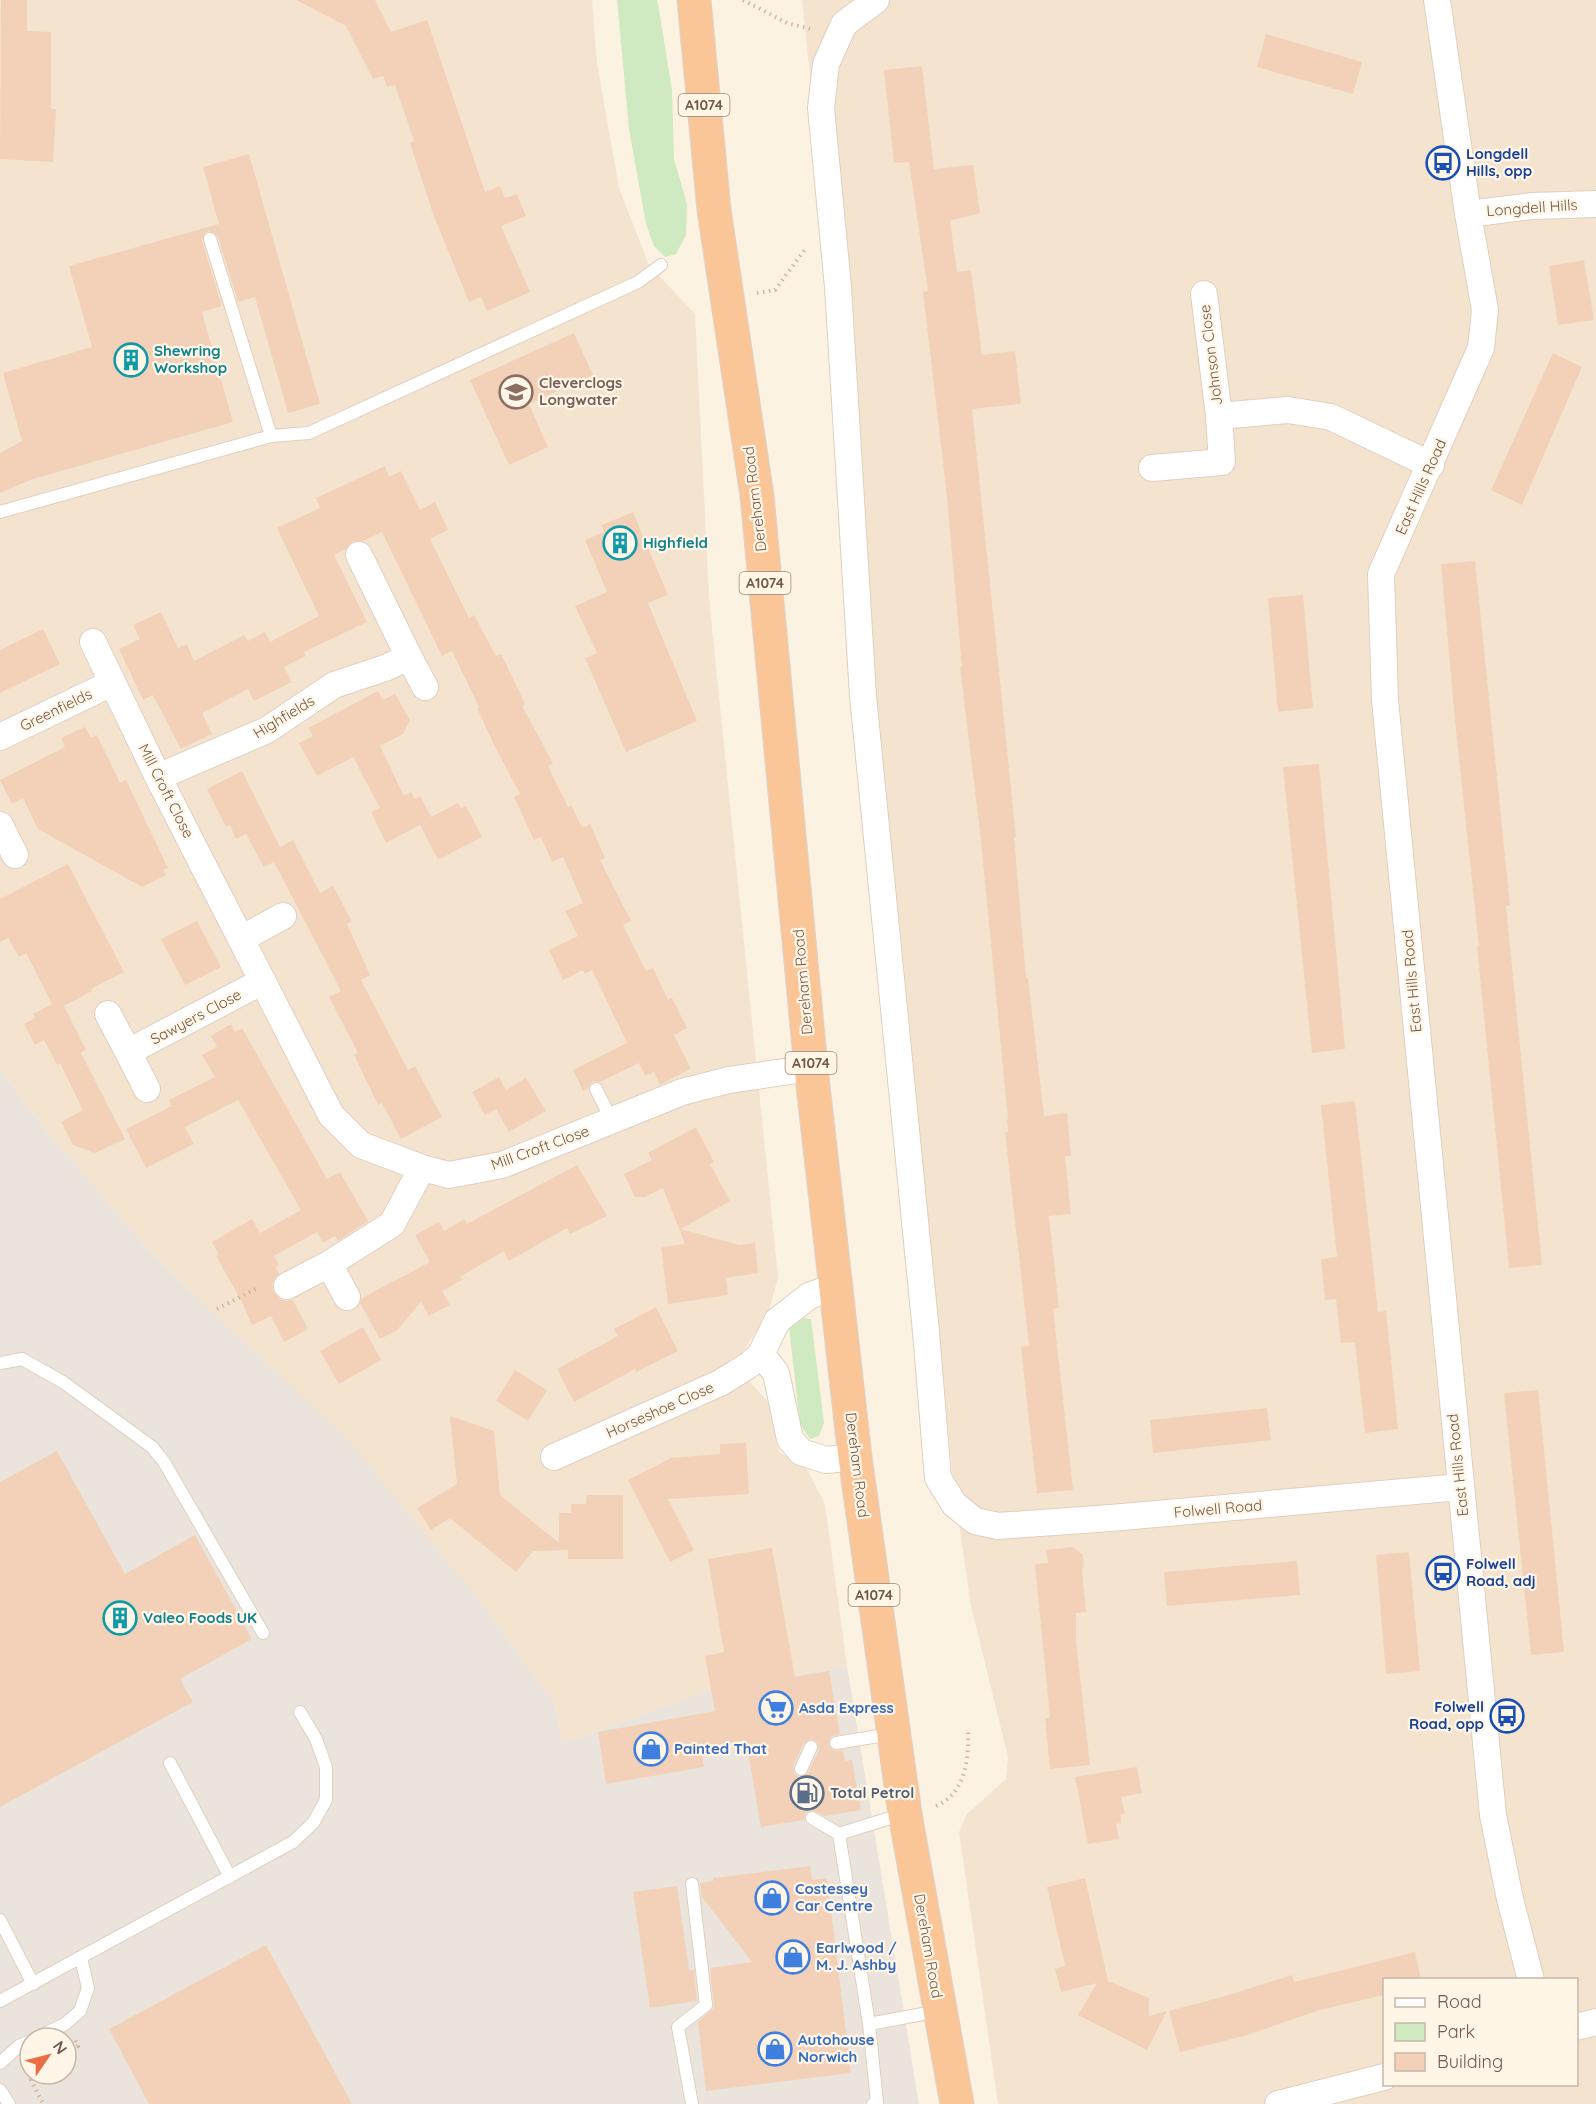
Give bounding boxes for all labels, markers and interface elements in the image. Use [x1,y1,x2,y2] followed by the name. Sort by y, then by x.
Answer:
[678,94,730,116] road number: A1074
[1466,144,1532,180] place label: Longdell Hills, opp
[1425,145,1461,181] bus stop icon: Longdell Hills, opp
[1486,195,1578,220] street label: Longdell Hills
[1195,304,1226,407] street label: Johnson Close
[154,341,227,377] place label: Shewring Workshop
[113,342,149,378] building icon: Shewring Workshop
[539,373,622,409] place label: Cleverclogs Longwater
[498,374,534,410] school or university icon: Cleverclogs Longwater
[1391,436,1450,538] street label: East Hills Road
[739,445,770,553] street label: Dereham Road
[602,525,638,561] building icon: Highfield
[643,533,708,552] place label: Highfield
[740,572,790,594] road number: A1074
[17,684,95,735] street label: Greenfields
[250,691,318,742] street label: Highfields
[135,740,198,841] street label: Mill Croft Close
[788,928,817,1036] street label: Dereham Road
[1398,929,1425,1033] street label: East Hills Road
[147,985,244,1048] street label: Sawyers Close
[786,1052,836,1074] road number: A1074
[488,1121,592,1174] street label: Mill Croft Close
[603,1377,717,1442] street label: Horseshoe Close
[842,1411,873,1519] street label: Dereham Road
[1443,1413,1472,1517] street label: East Hills Road
[1173,1495,1263,1522] street label: Folwell Road
[1466,1554,1536,1590] place label: Folwell Road, adj
[1425,1555,1461,1591] bus stop icon: Folwell Road, adj
[848,1584,900,1606] road number: A1074
[102,1600,138,1636] building icon: Valeo Foods UK
[143,1608,257,1627] place label: Valeo Foods UK
[758,1690,794,1726] supermarket icon: Asda Express
[1409,1697,1484,1733] place label: Folwell Road, opp
[799,1698,894,1717] place label: Asda Express
[1489,1698,1525,1734] bus stop icon: Folwell Road, opp
[633,1731,669,1767] shop icon: Painted That
[674,1739,767,1758] place label: Painted That
[789,1775,825,1811] fuel station icon: Total Petrol
[830,1783,914,1802] place label: Total Petrol
[795,1879,873,1915] place label: Costessey Car Centre
[754,1880,790,1916] shop icon: Costessey Car Centre
[910,1892,947,2000] street label: Dereham Road
[816,1938,897,1974] place label: Earlwood / M. J. Ashby
[775,1939,811,1975] shop icon: Earlwood / M. J. Ashby
[1383,1978,1578,2086] legend
[1437,1990,1482,2013] text: Road
[1437,2020,1475,2043] text: Park
[18,2026,78,2086] north arrow
[798,2030,875,2066] place label: Autohouse Norwich
[757,2031,793,2067] shop icon: Autohouse Norwich
[49,2037,72,2058] text: N
[1437,2050,1503,2073] text: Building

